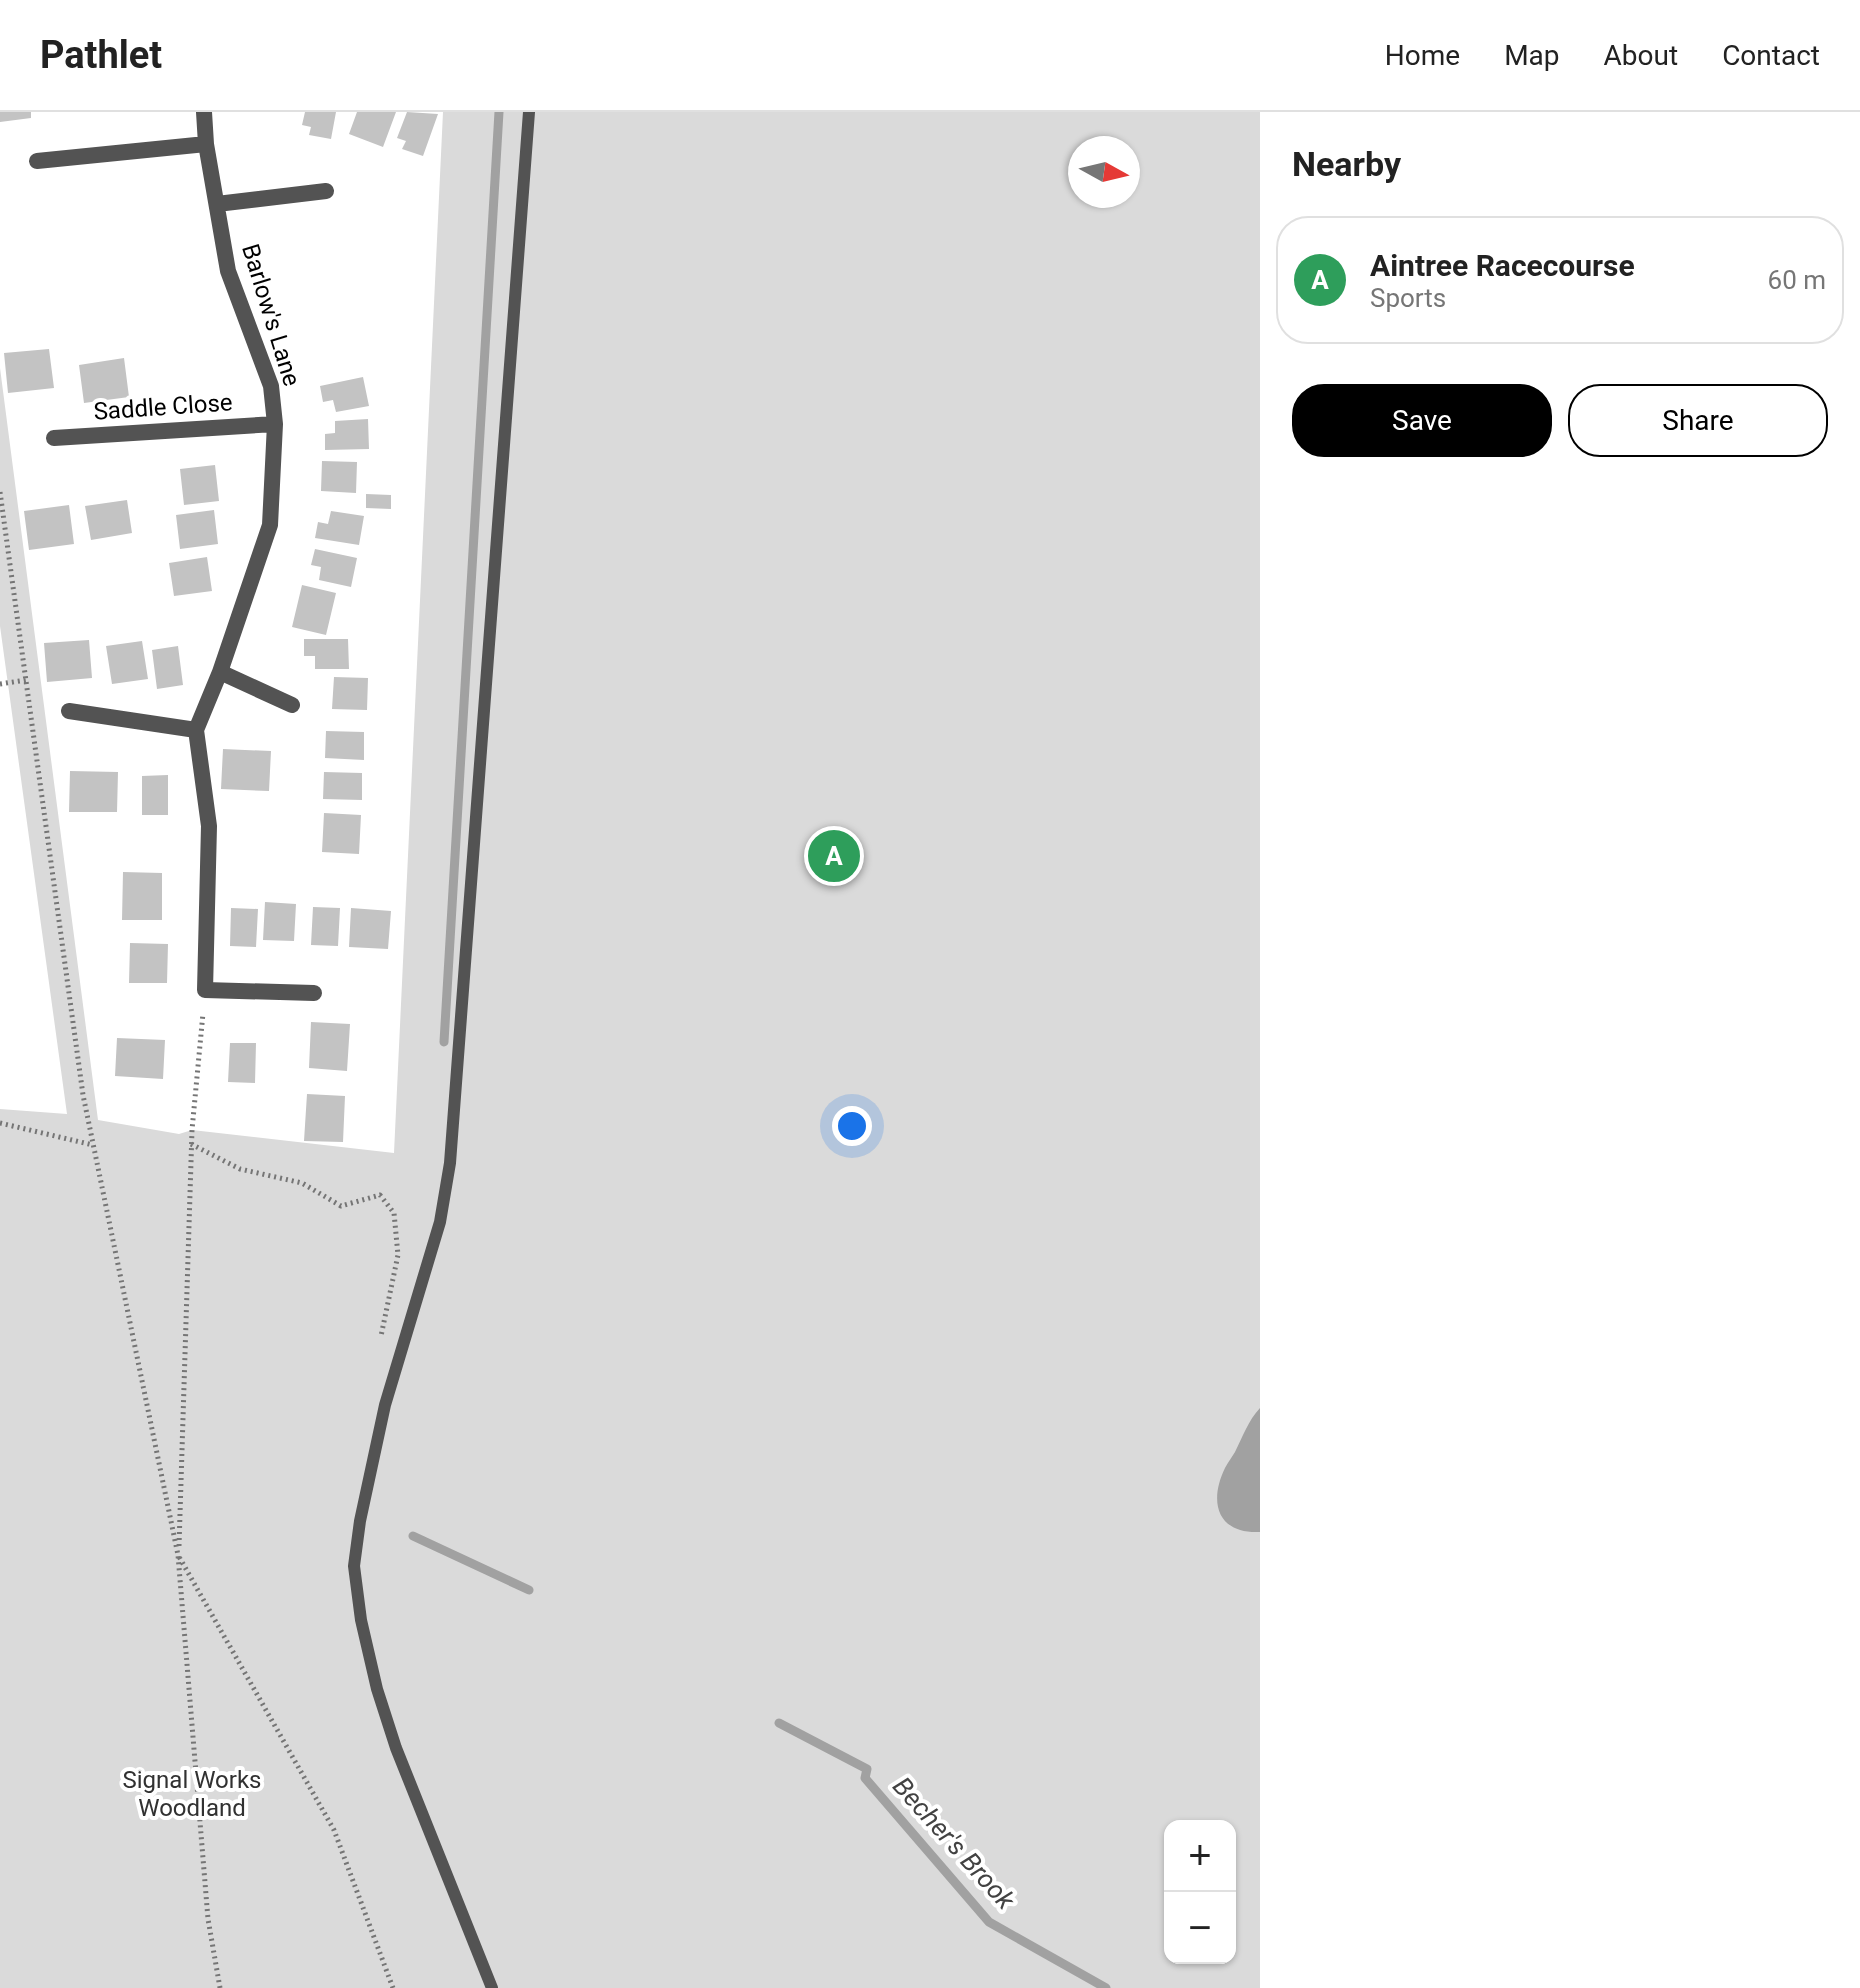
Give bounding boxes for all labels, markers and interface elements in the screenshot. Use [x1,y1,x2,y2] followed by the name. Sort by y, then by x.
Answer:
[40,33,162,77] text: Pathlet
[1385,39,1460,72] text: Home
[1504,39,1560,72] text: Map
[1604,39,1678,72] text: About
[1722,39,1820,72] text: Contact
[1068,136,1140,208] north arrow
[1292,144,1401,184] text: Nearby
[236,240,306,390] street label: Barlow's Lane
[1370,248,1635,283] text: Aintree Racecourse
[1311,265,1329,295] text: A
[1768,265,1826,295] text: 60 m
[1370,283,1446,313] text: Sports
[1292,384,1552,457] button: Save
[1568,384,1828,457] button: Share
[93,388,233,426] street label: Saddle Close
[808,826,860,886] pin: A
[832,1106,872,1146] your location
[123,1766,261,1822] park label: Signal Works Woodland
[887,1771,1022,1916] water label: Becher's Brook
[1164,1820,1236,1964] map controls
[1164,1820,1236,1892] button: +
[1164,1892,1236,1964] button: −

